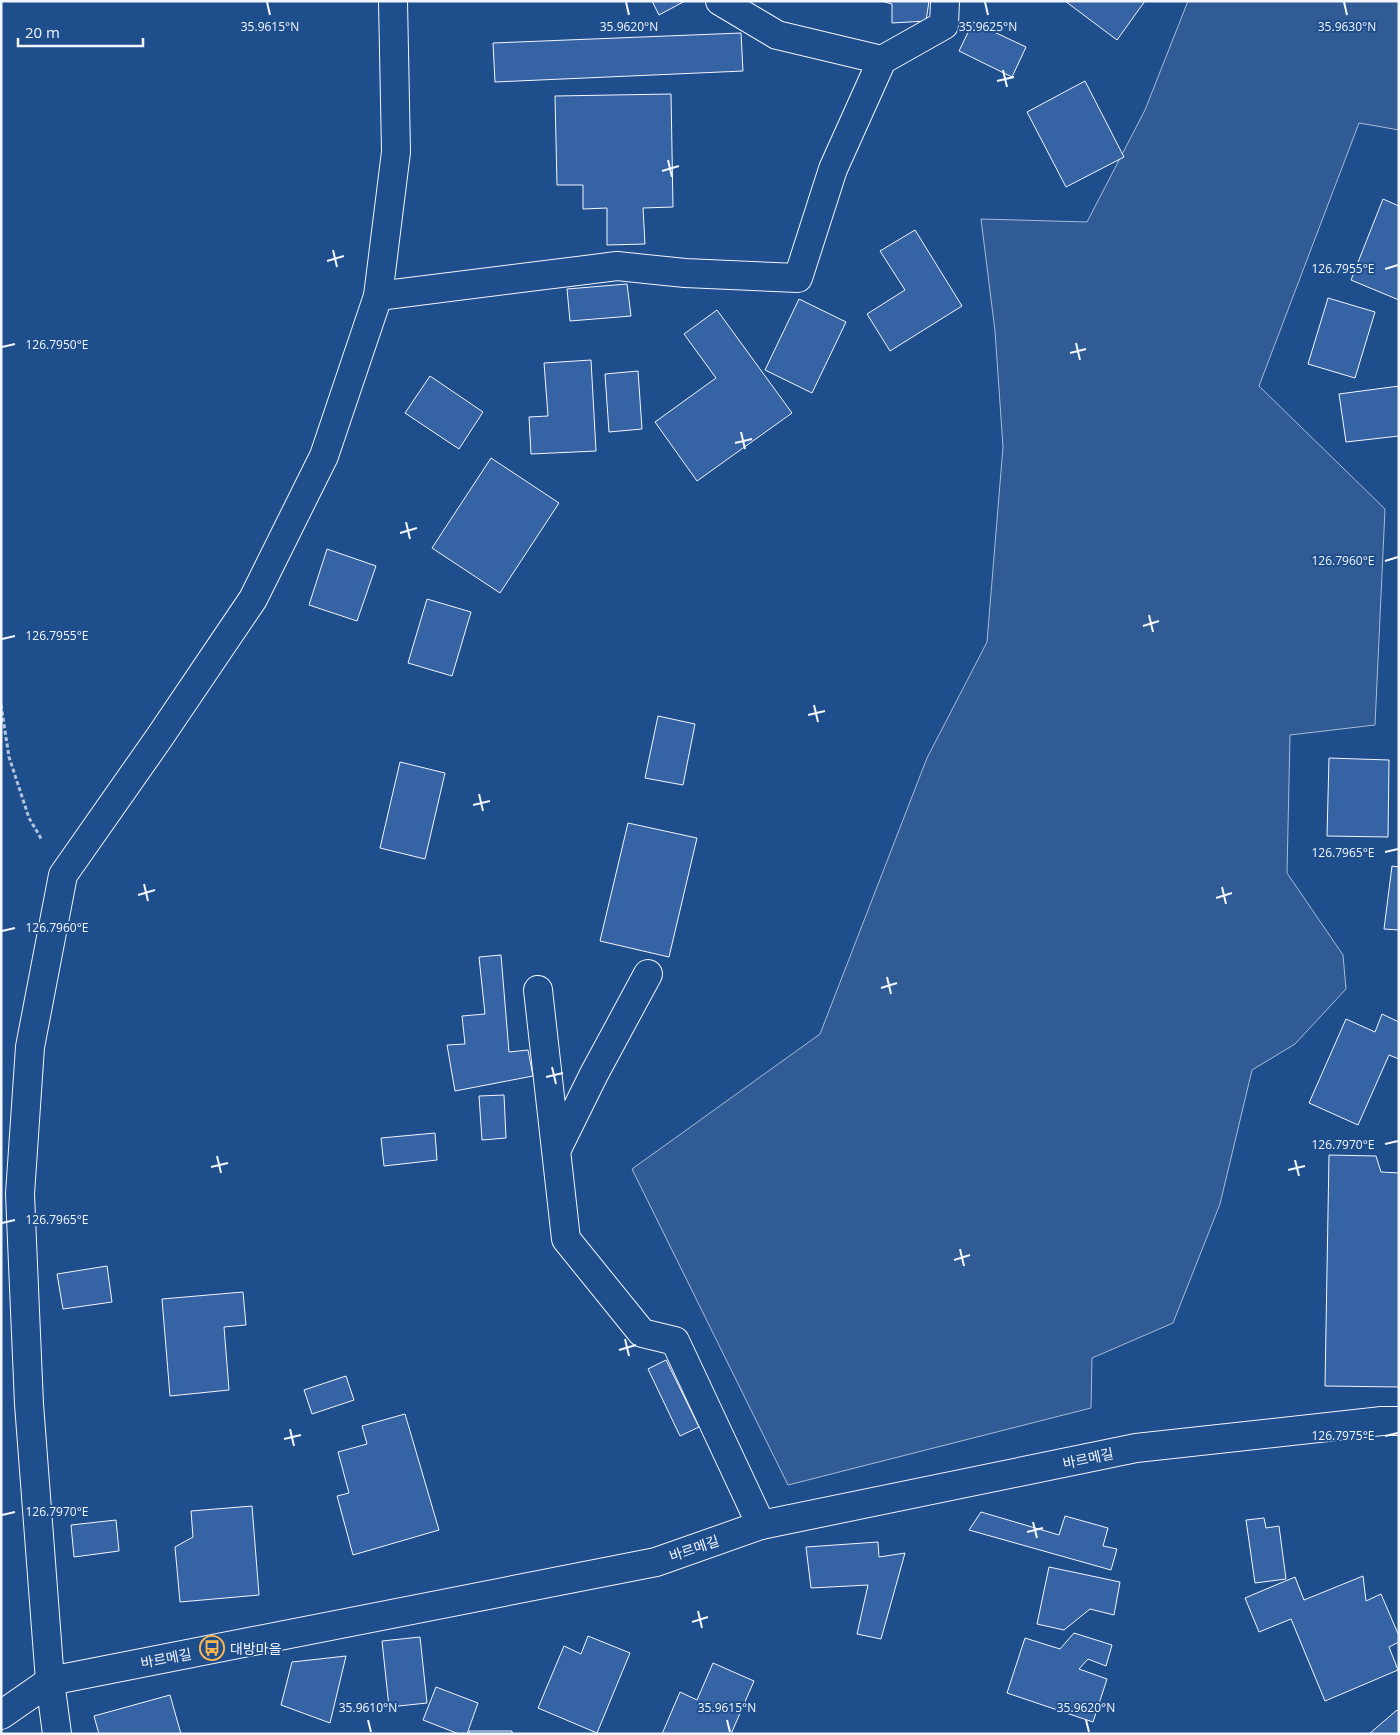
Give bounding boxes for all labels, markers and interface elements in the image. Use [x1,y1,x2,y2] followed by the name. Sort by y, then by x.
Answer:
[18,15,142,47] scale bar
[241,18,299,35] text: 35.9615°N
[600,18,658,35] text: 35.9620°N
[959,18,1017,35] text: 35.9625°N
[1318,18,1376,35] text: 35.9630°N
[25,22,60,42] text: 20 m
[1312,260,1375,277] text: 126.7955°E
[26,336,89,353] text: 126.7950°E
[1312,552,1375,569] text: 126.7960°E
[26,627,89,644] text: 126.7955°E
[1312,844,1375,861] text: 126.7965°E
[26,919,89,936] text: 126.7960°E
[1312,1136,1375,1153] text: 126.7970°E
[26,1211,89,1228] text: 126.7965°E
[1312,1427,1375,1444] text: 126.7975°E
[1061,1443,1115,1473] street label: 바르메길
[26,1503,89,1520] text: 126.7970°E
[667,1531,721,1565] street label: 바르메길
[199,1635,225,1661] bus stop icon: 대방마을
[230,1639,282,1658] place label: 대방마을
[139,1644,193,1672] street label: 바르메길
[339,1699,397,1716] text: 35.9610°N
[698,1699,756,1716] text: 35.9615°N
[1057,1699,1115,1716] text: 35.9620°N

